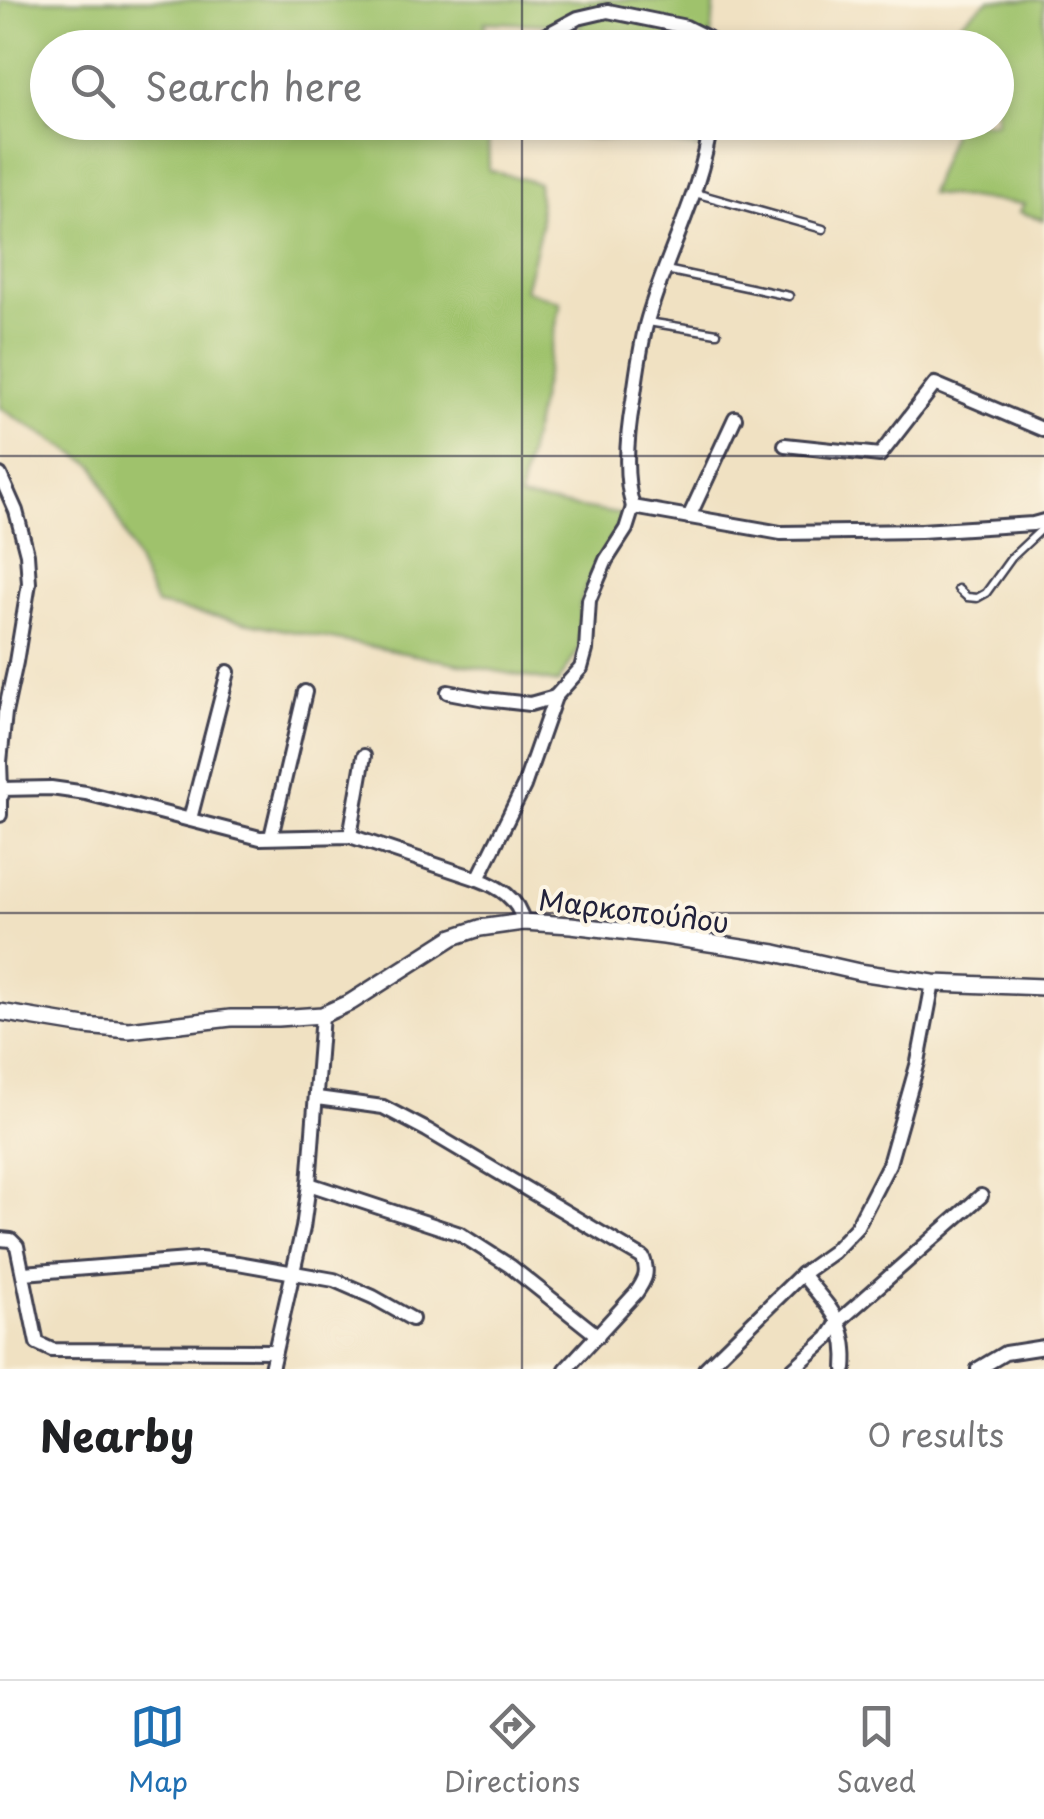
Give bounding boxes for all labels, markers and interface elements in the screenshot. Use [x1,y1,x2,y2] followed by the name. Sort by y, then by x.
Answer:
[30,30,1014,140] search box
[145,57,362,114] text: Search here
[65,58,120,113] icon: search
[536,877,732,943] street label: Μαρκοπούλου
[40,1403,194,1466] text: Nearby
[868,1410,1004,1458] text: 0 results
[128,1699,188,1802] tab: Map
[444,1699,580,1802] tab: Directions
[836,1699,916,1802] tab: Saved

